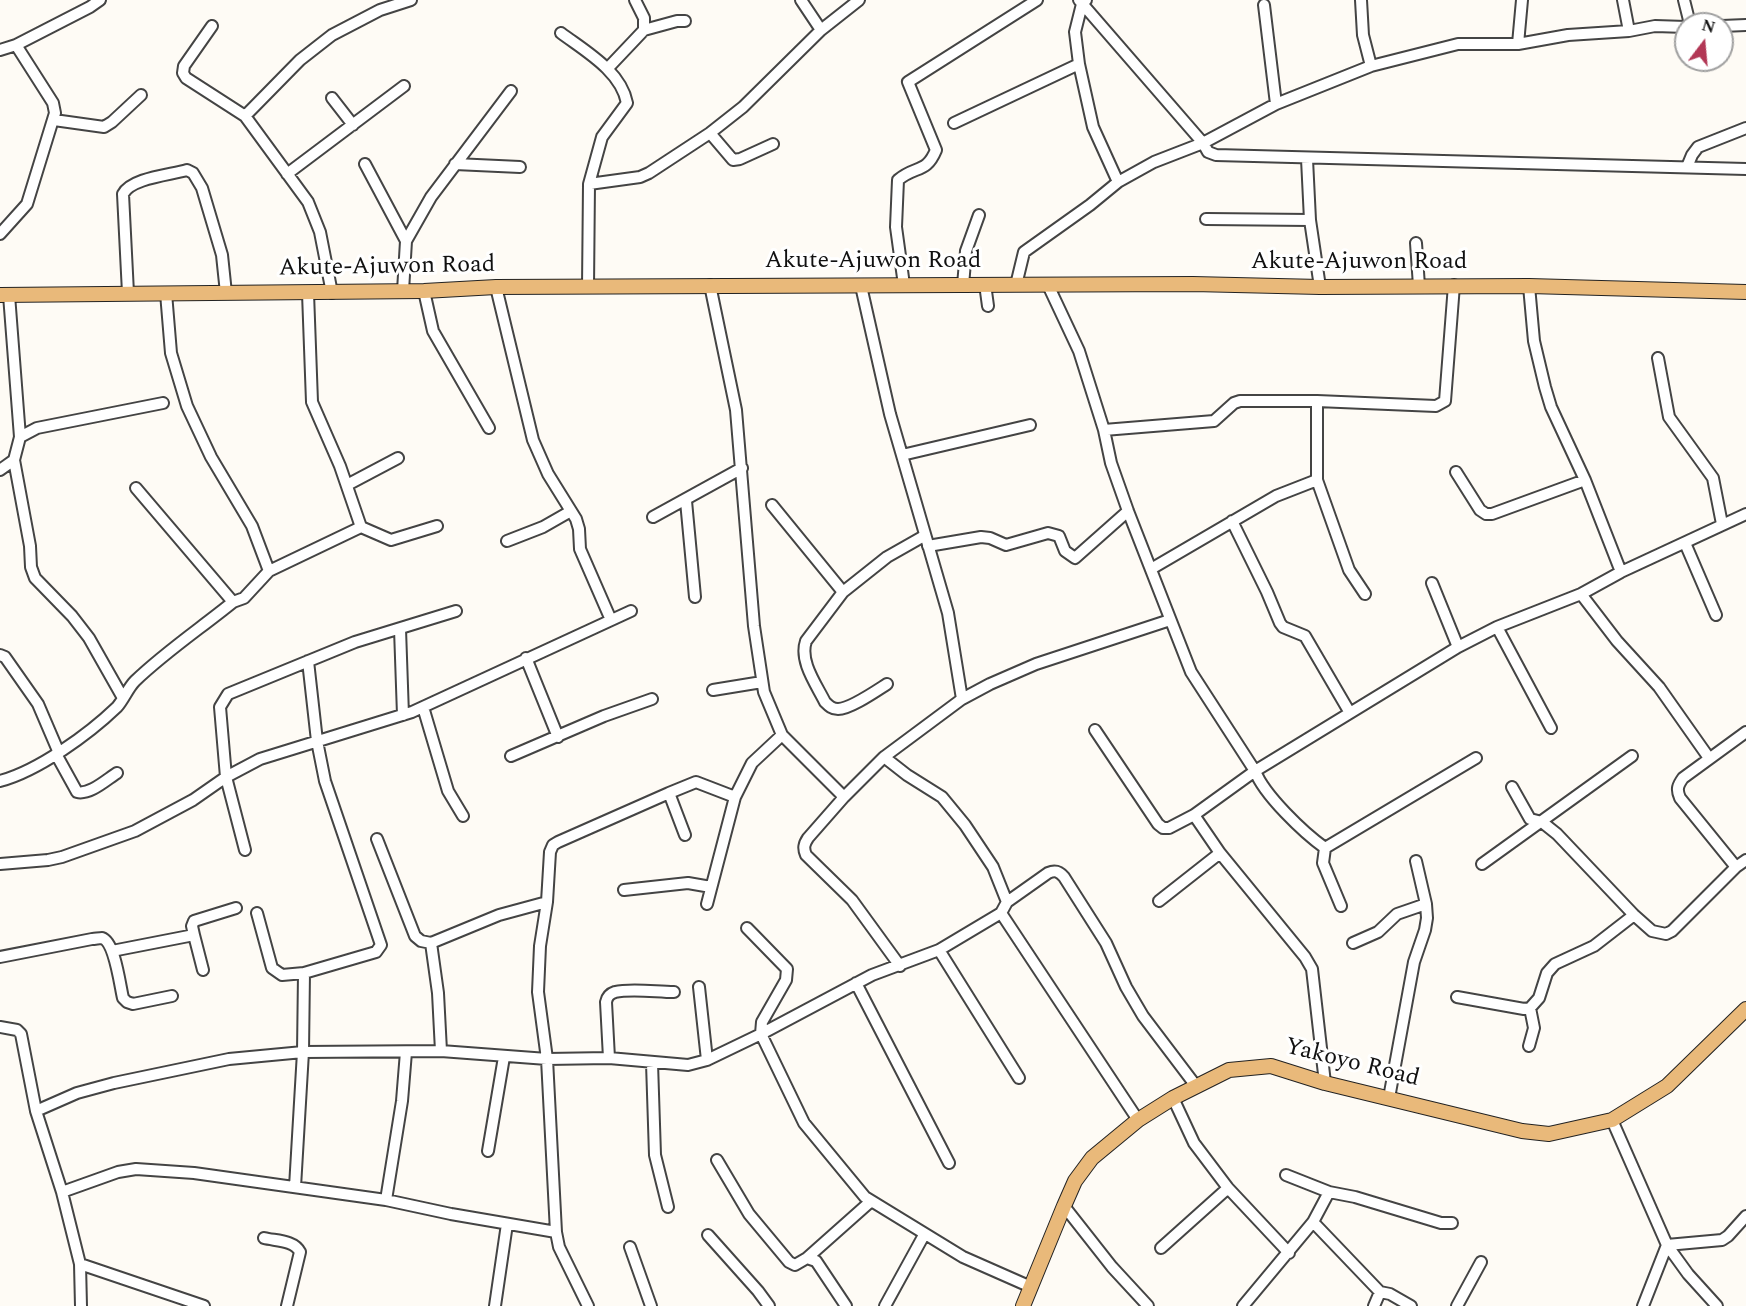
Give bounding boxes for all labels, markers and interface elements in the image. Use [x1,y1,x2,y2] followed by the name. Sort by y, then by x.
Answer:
[1674,12,1734,72] north arrow
[1699,13,1718,40] text: N
[765,248,981,276] street label: Akute-Ajuwon Road
[1251,249,1467,277] street label: Akute-Ajuwon Road
[278,252,496,284] street label: Akute-Ajuwon Road
[1282,1033,1422,1095] street label: Yakoyo Road

